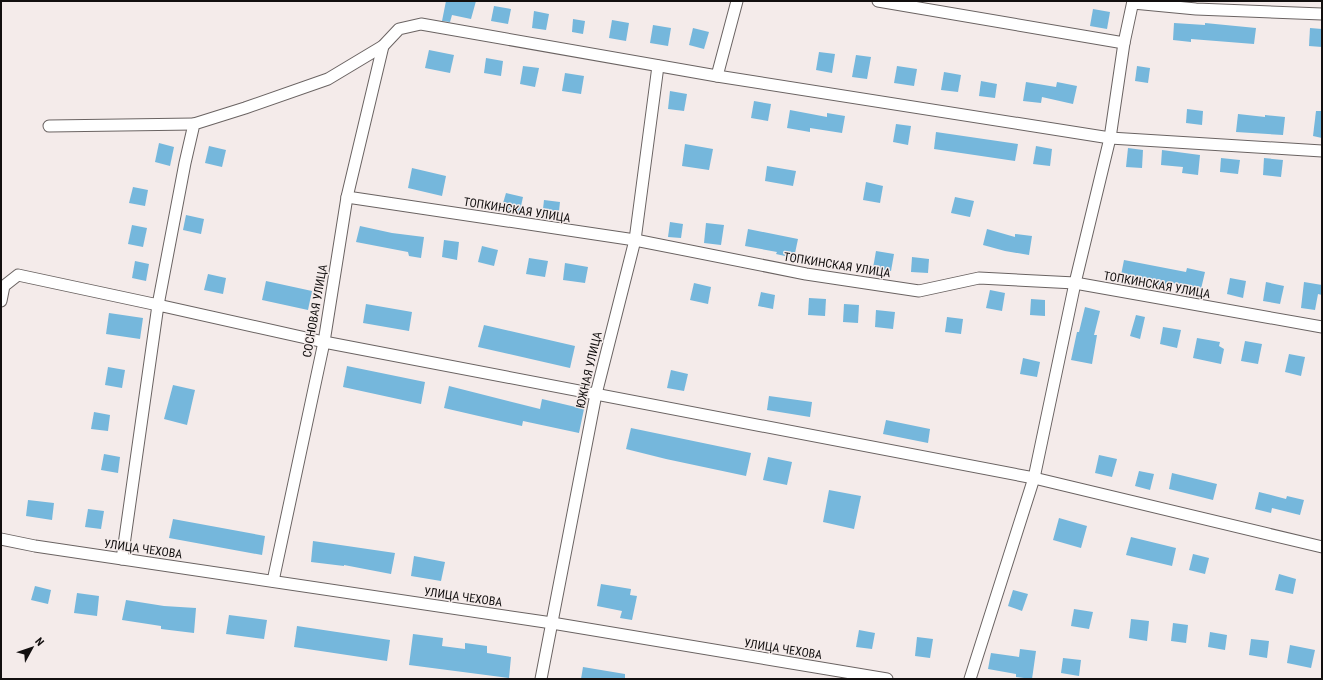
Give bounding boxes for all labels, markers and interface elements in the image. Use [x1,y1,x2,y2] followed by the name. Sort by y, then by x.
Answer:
[463,195,572,225] street label: ТОПКИНСКАЯ УЛИЦА
[783,250,892,280] street label: ТОПКИНСКАЯ УЛИЦА
[300,263,330,359] street label: СОСНОВАЯ УЛИЦА
[1103,269,1212,301] street label: ТОПКИНСКАЯ УЛИЦА
[573,330,605,410] street label: ЮЖНАЯ УЛИЦА
[103,537,183,561] street label: УЛИЦА ЧЕХОВА
[423,585,503,609] street label: УЛИЦА ЧЕХОВА
[12,628,52,668] north arrow
[32,635,47,649] text: N
[743,636,823,662] street label: УЛИЦА ЧЕХОВА

